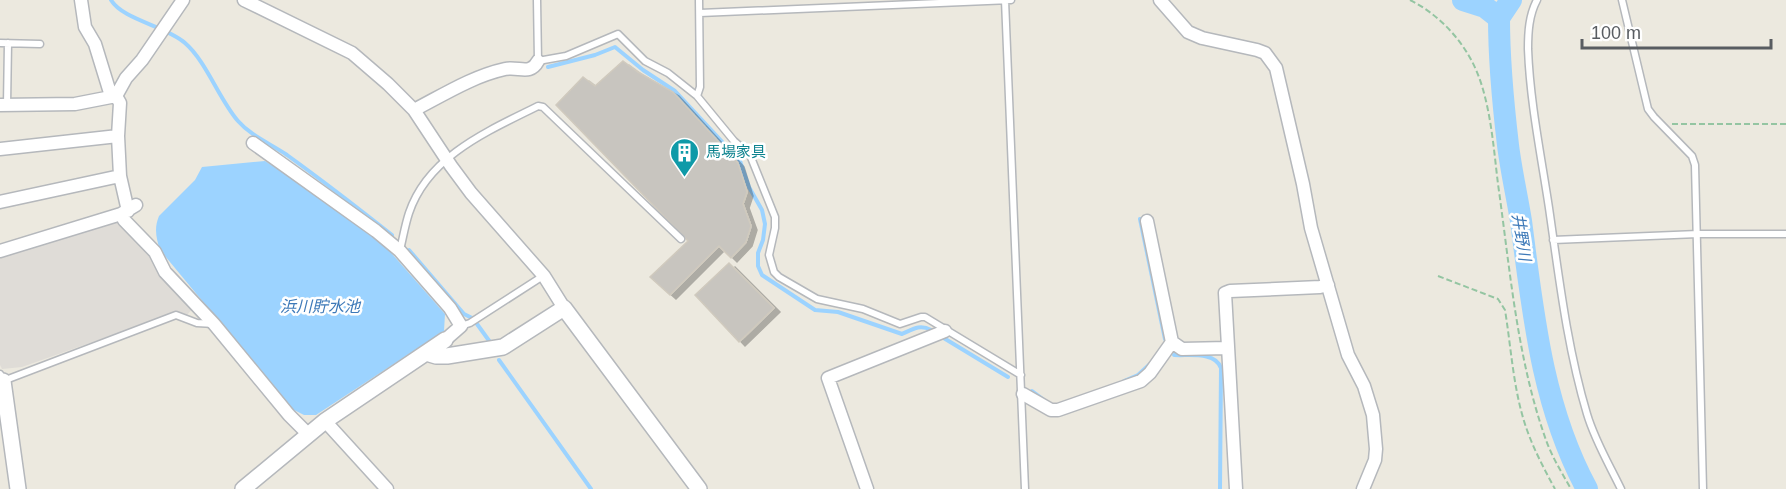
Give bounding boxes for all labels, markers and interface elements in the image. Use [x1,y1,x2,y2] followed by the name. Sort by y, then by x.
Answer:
[1582,12,1771,50] scale bar
[1591,23,1641,43] text: 100 m
[669,136,701,178] building icon: 馬場家具
[706,143,766,160] place label: 馬場家具
[1509,212,1534,264] water label: 井野川
[280,298,362,315] water label: 浜川貯水池

